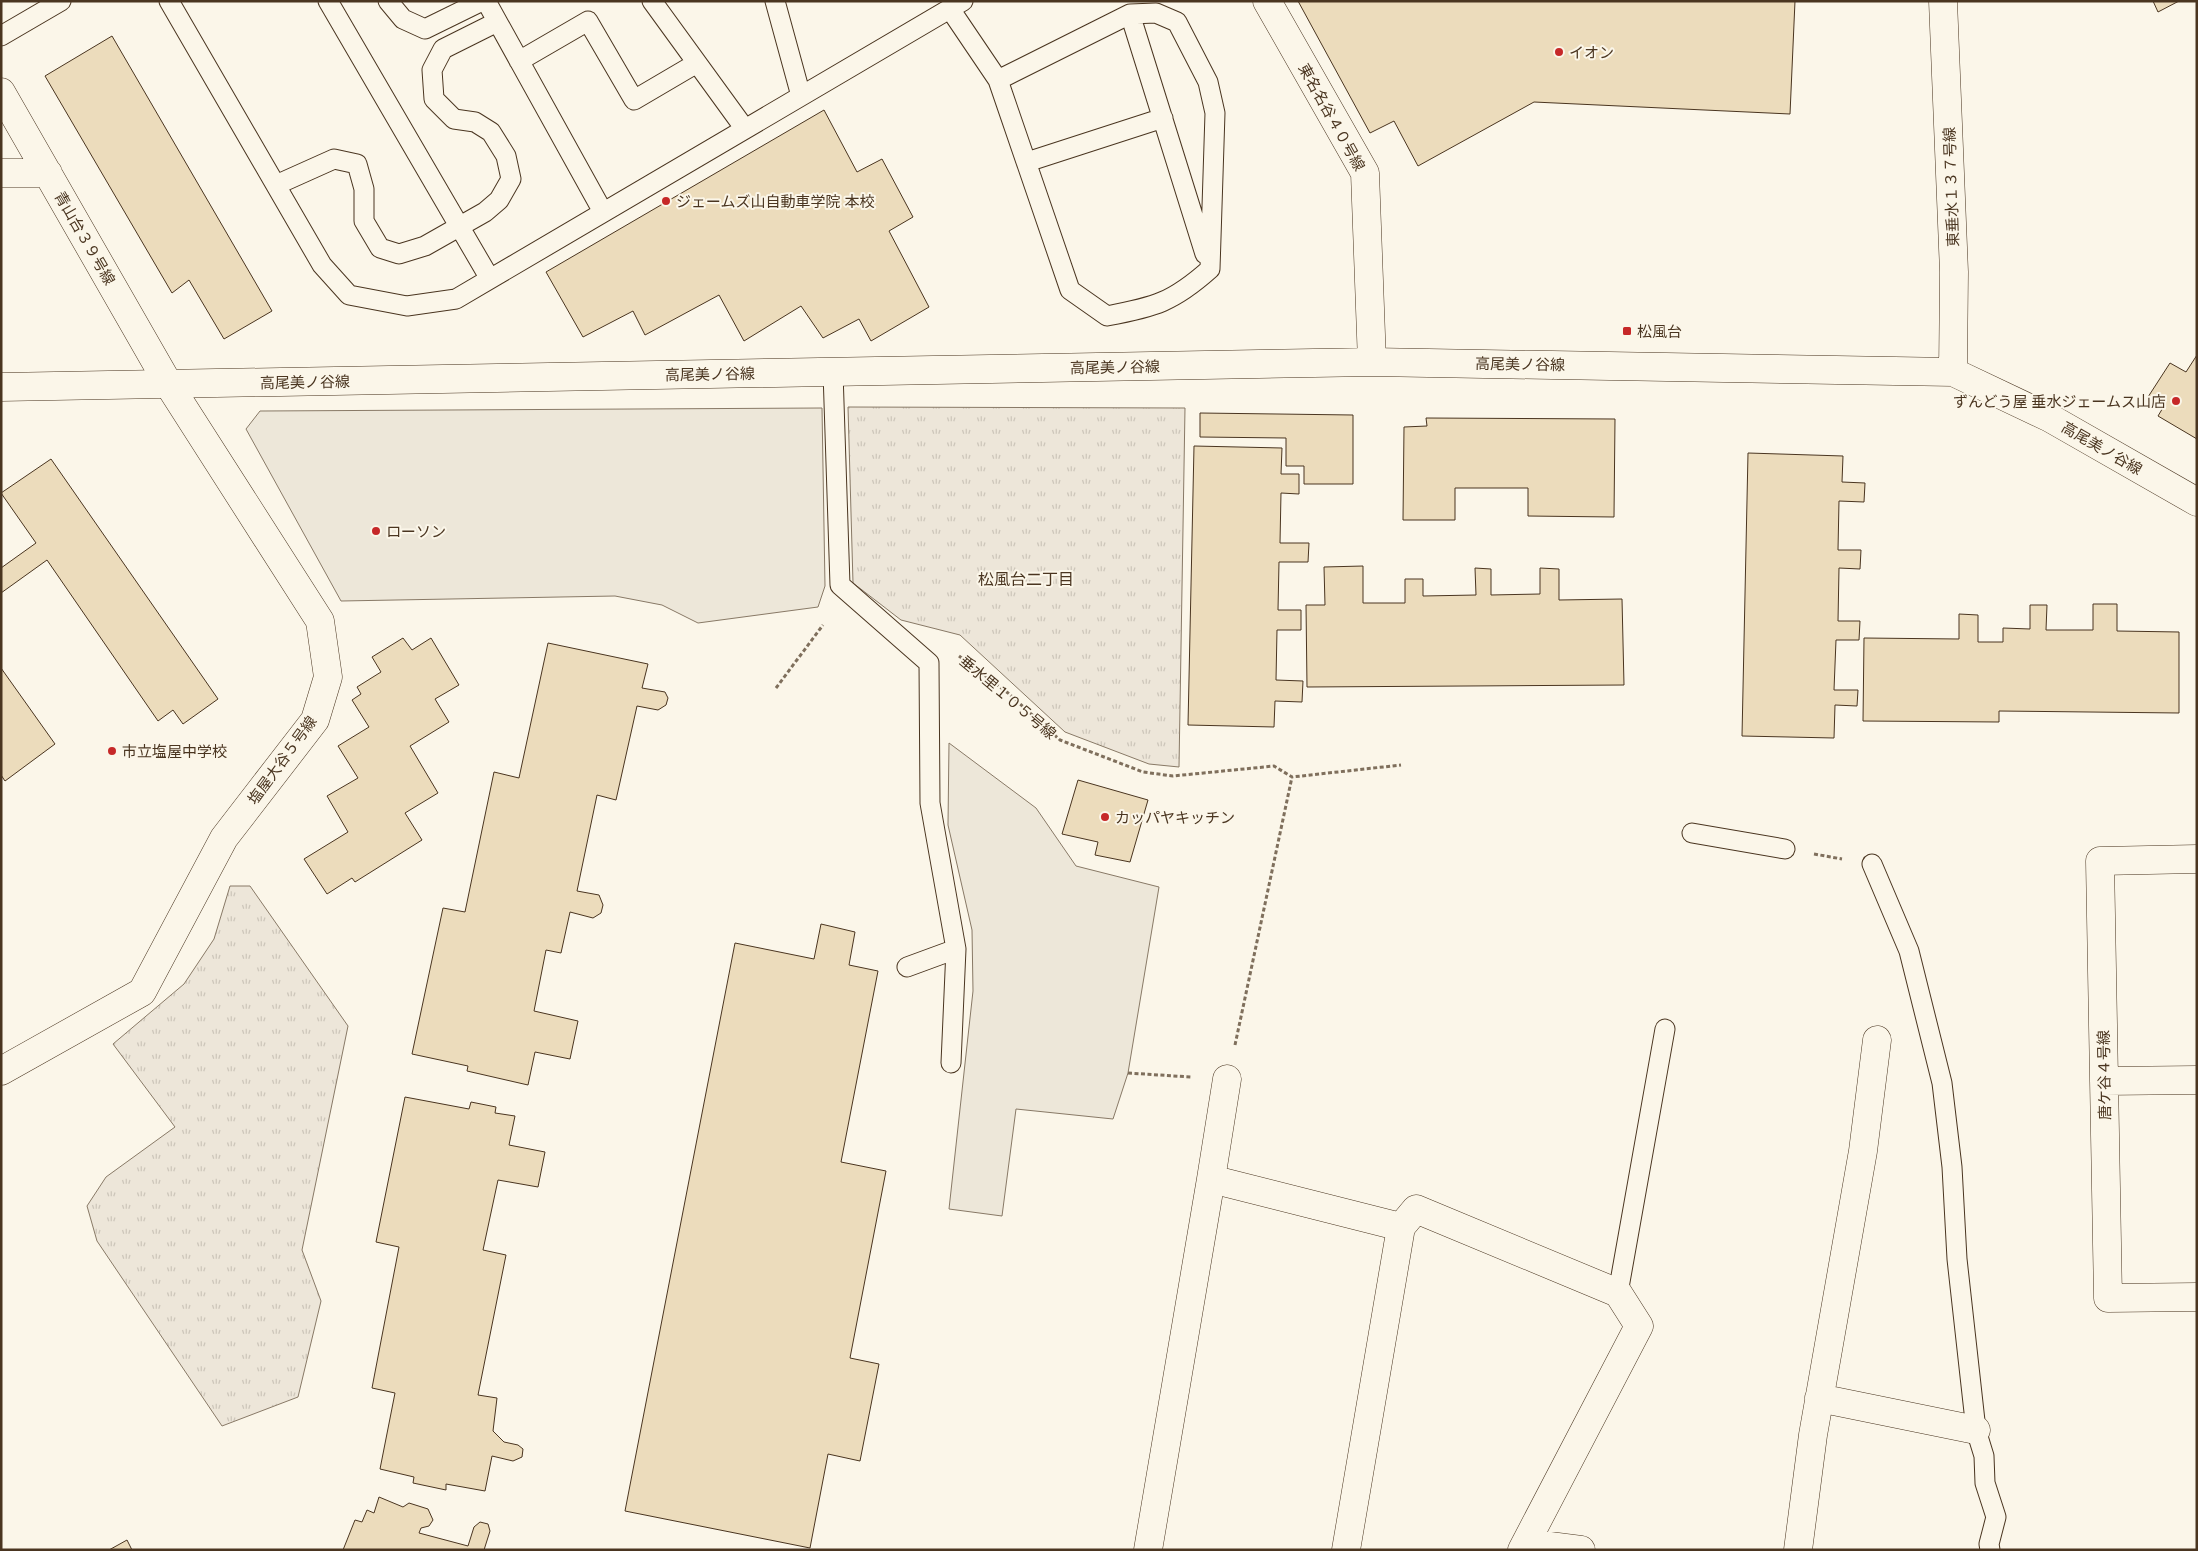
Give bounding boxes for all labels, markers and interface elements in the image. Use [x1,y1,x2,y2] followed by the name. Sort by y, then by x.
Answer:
[1569,43,1614,62] place label: イオン
[1553,46,1565,58] marker: イオン
[1295,60,1369,174] street label: 東名名谷４０号線
[1939,127,1963,247] street label: 東垂水１３７号線
[51,188,119,288] street label: 青山台３９号線
[676,192,875,211] place label: ジェームズ山自動車学院 本校
[660,195,672,207] marker: ジェームズ山自動車学院 本校
[1637,322,1682,341] place label: 松風台
[1621,325,1633,337] marker: 松風台
[1475,354,1565,374] street label: 高尾美ノ谷線
[1070,357,1160,377] street label: 高尾美ノ谷線
[665,364,755,384] street label: 高尾美ノ谷線
[260,372,350,392] street label: 高尾美ノ谷線
[1953,392,2166,411] place label: ずんどう屋 垂水ジェームス山店
[2170,395,2182,407] marker: ずんどう屋 垂水ジェームス山店
[2058,417,2146,479] street label: 高尾美ノ谷線
[386,522,446,541] place label: ローソン
[370,525,382,537] marker: ローソン
[978,569,1074,589] district label: 松風台二丁目
[956,651,1060,743] street label: 垂水里１０５号線
[243,712,321,808] street label: 塩屋大谷５号線
[122,742,227,761] place label: 市立塩屋中学校
[106,745,118,757] marker: 市立塩屋中学校
[1115,808,1235,827] place label: カッパヤキッチン
[1099,811,1111,823] marker: カッパヤキッチン
[2094,1030,2114,1120] street label: 唐ケ谷４号線

